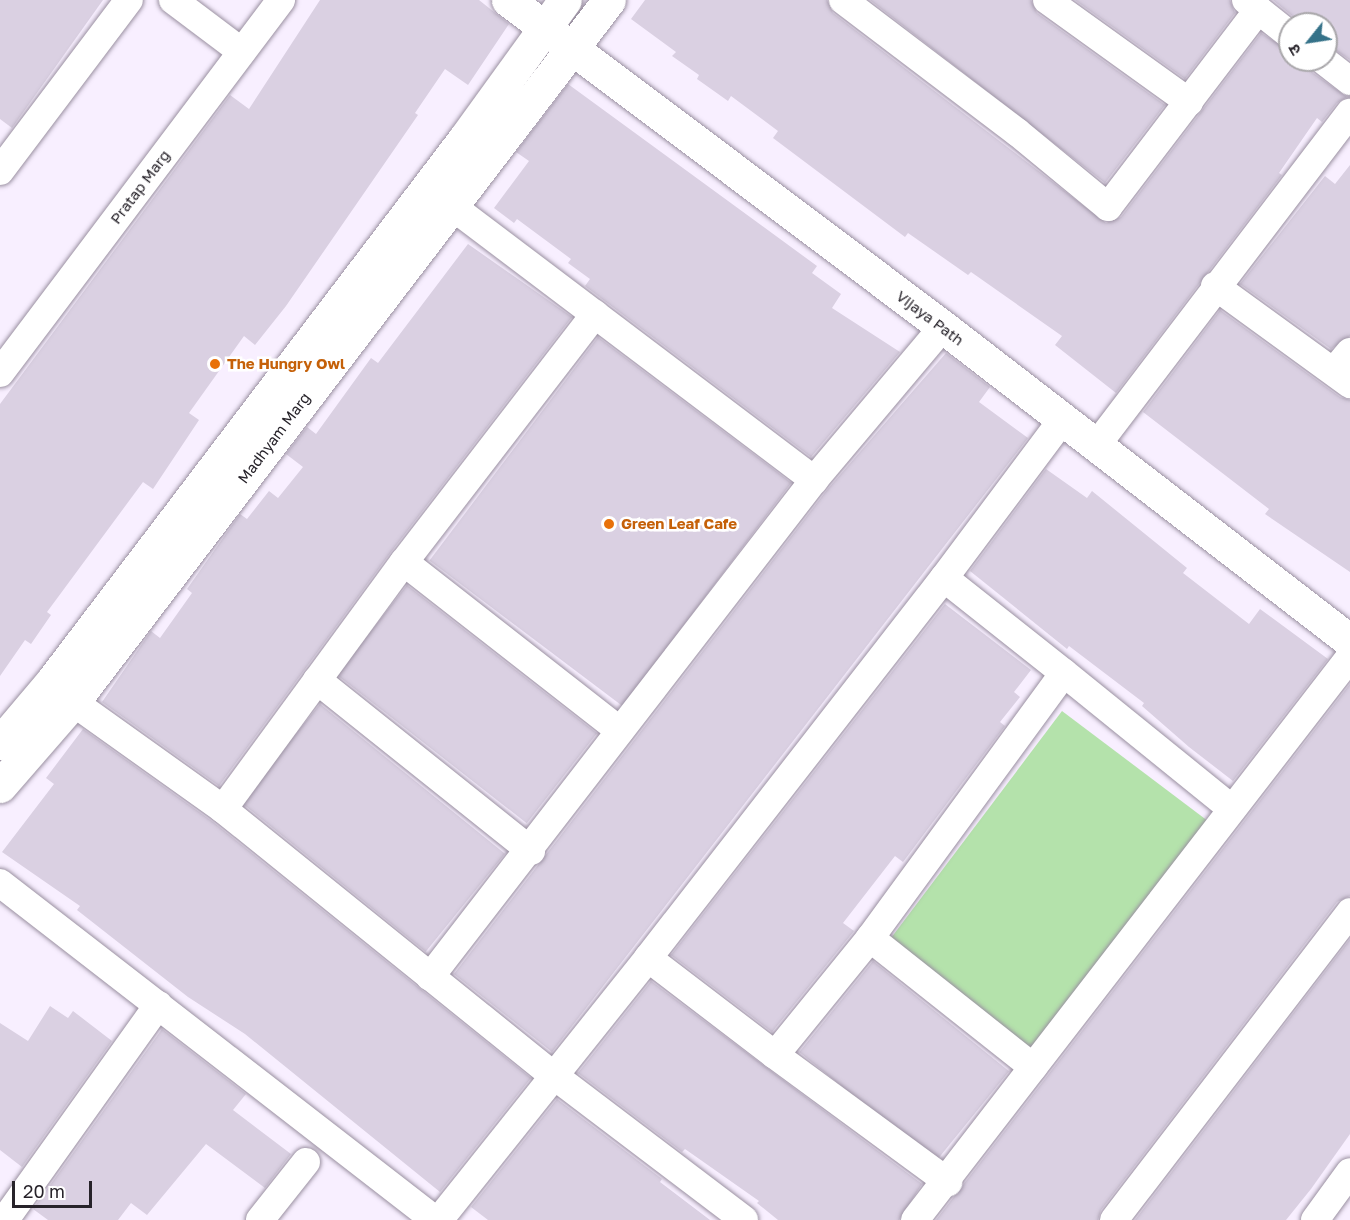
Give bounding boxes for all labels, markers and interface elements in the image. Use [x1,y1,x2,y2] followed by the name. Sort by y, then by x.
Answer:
[1278,12,1338,72] north arrow
[1283,41,1305,59] text: उ
[106,147,174,227] street label: Pratap Marg
[893,287,967,349] street label: Vijaya Path
[227,355,345,373] place label: The Hungry Owl
[208,357,222,371] marker: The Hungry Owl
[234,389,314,487] street label: Madhyam Marg
[621,515,737,533] place label: Green Leaf Cafe
[602,517,616,531] marker: Green Leaf Cafe
[15,1169,94,1207] scale bar
[23,1180,65,1202] text: 20 m

